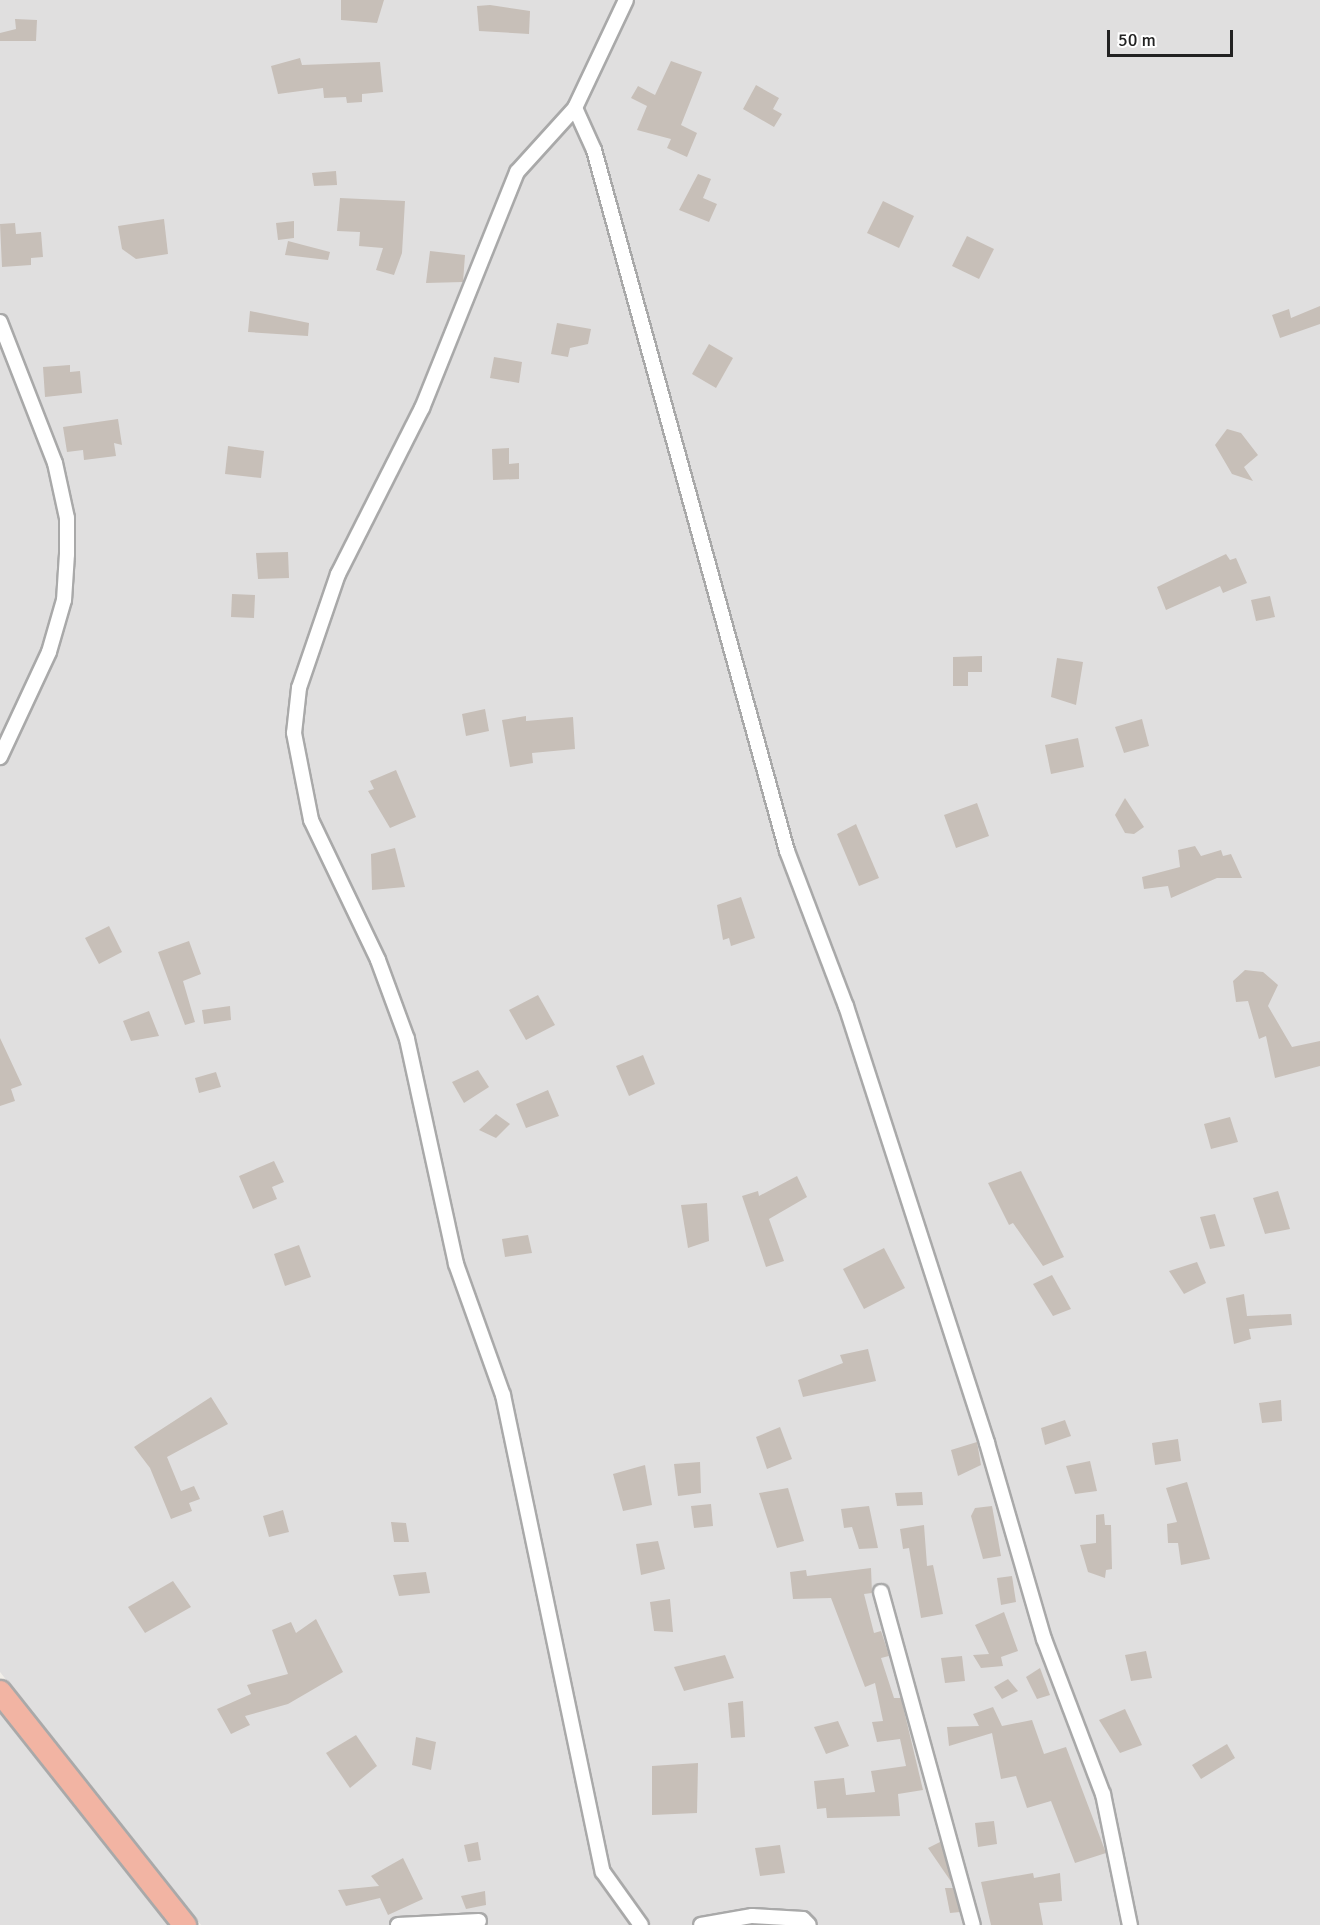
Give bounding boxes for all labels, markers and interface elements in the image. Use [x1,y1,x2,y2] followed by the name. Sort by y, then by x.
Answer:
[1110,18,1236,56] scale bar
[1118,29,1156,51] text: 50 m

